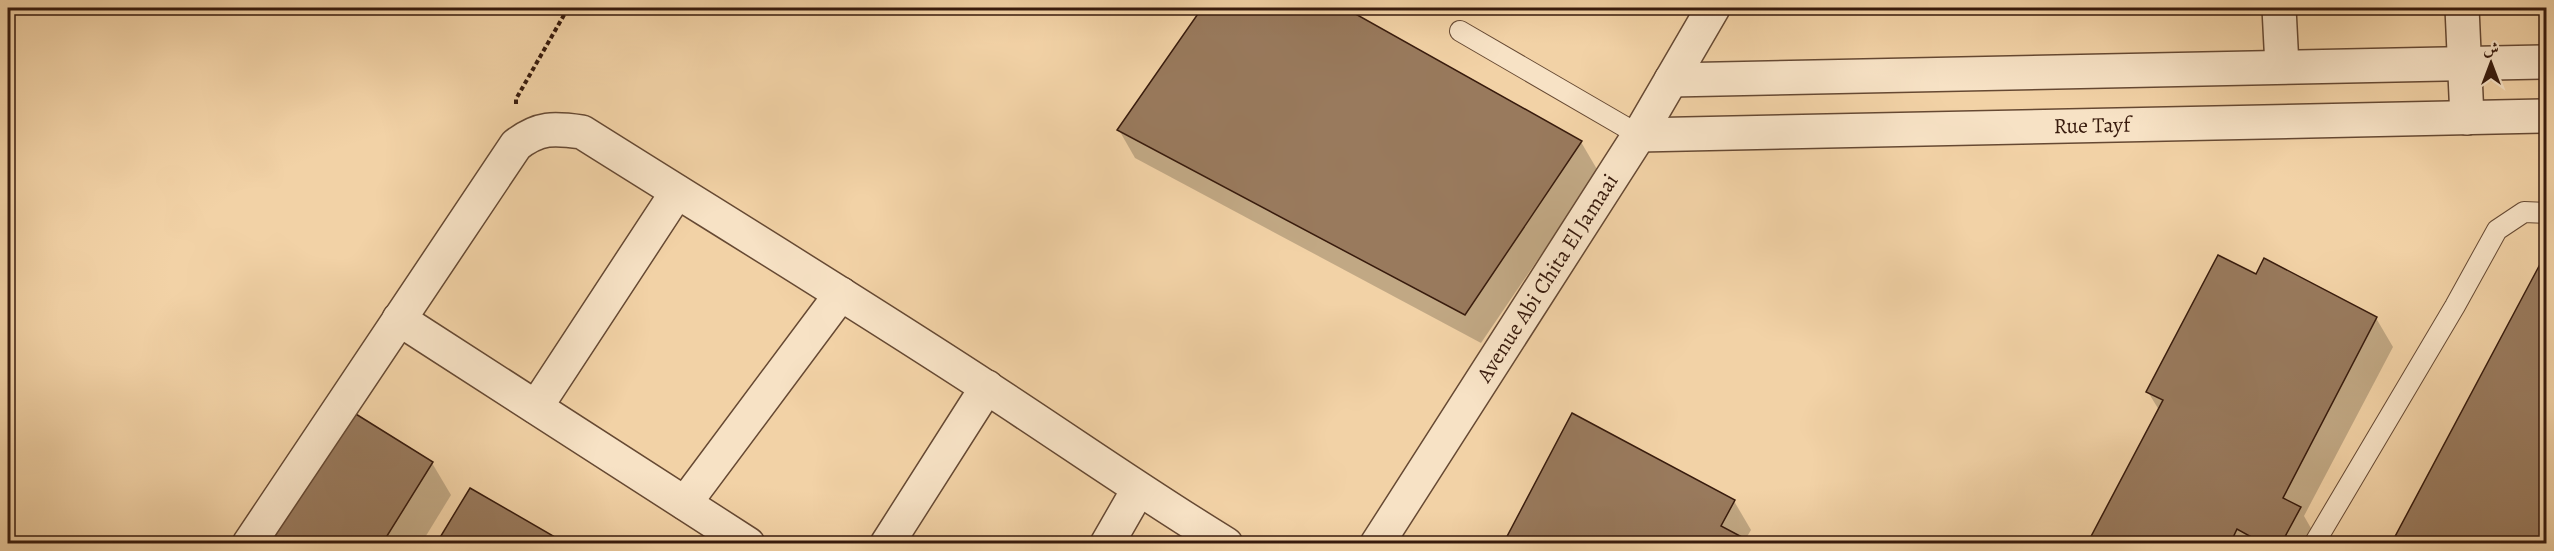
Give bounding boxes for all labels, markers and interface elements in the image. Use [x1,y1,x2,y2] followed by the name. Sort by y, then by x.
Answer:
[2461,33,2521,93] north arrow
[2483,38,2499,60] text: ش
[2053,110,2133,141] street label: Rue Tayf
[1469,168,1625,389] street label: Avenue Abi Chita El Jamaai

